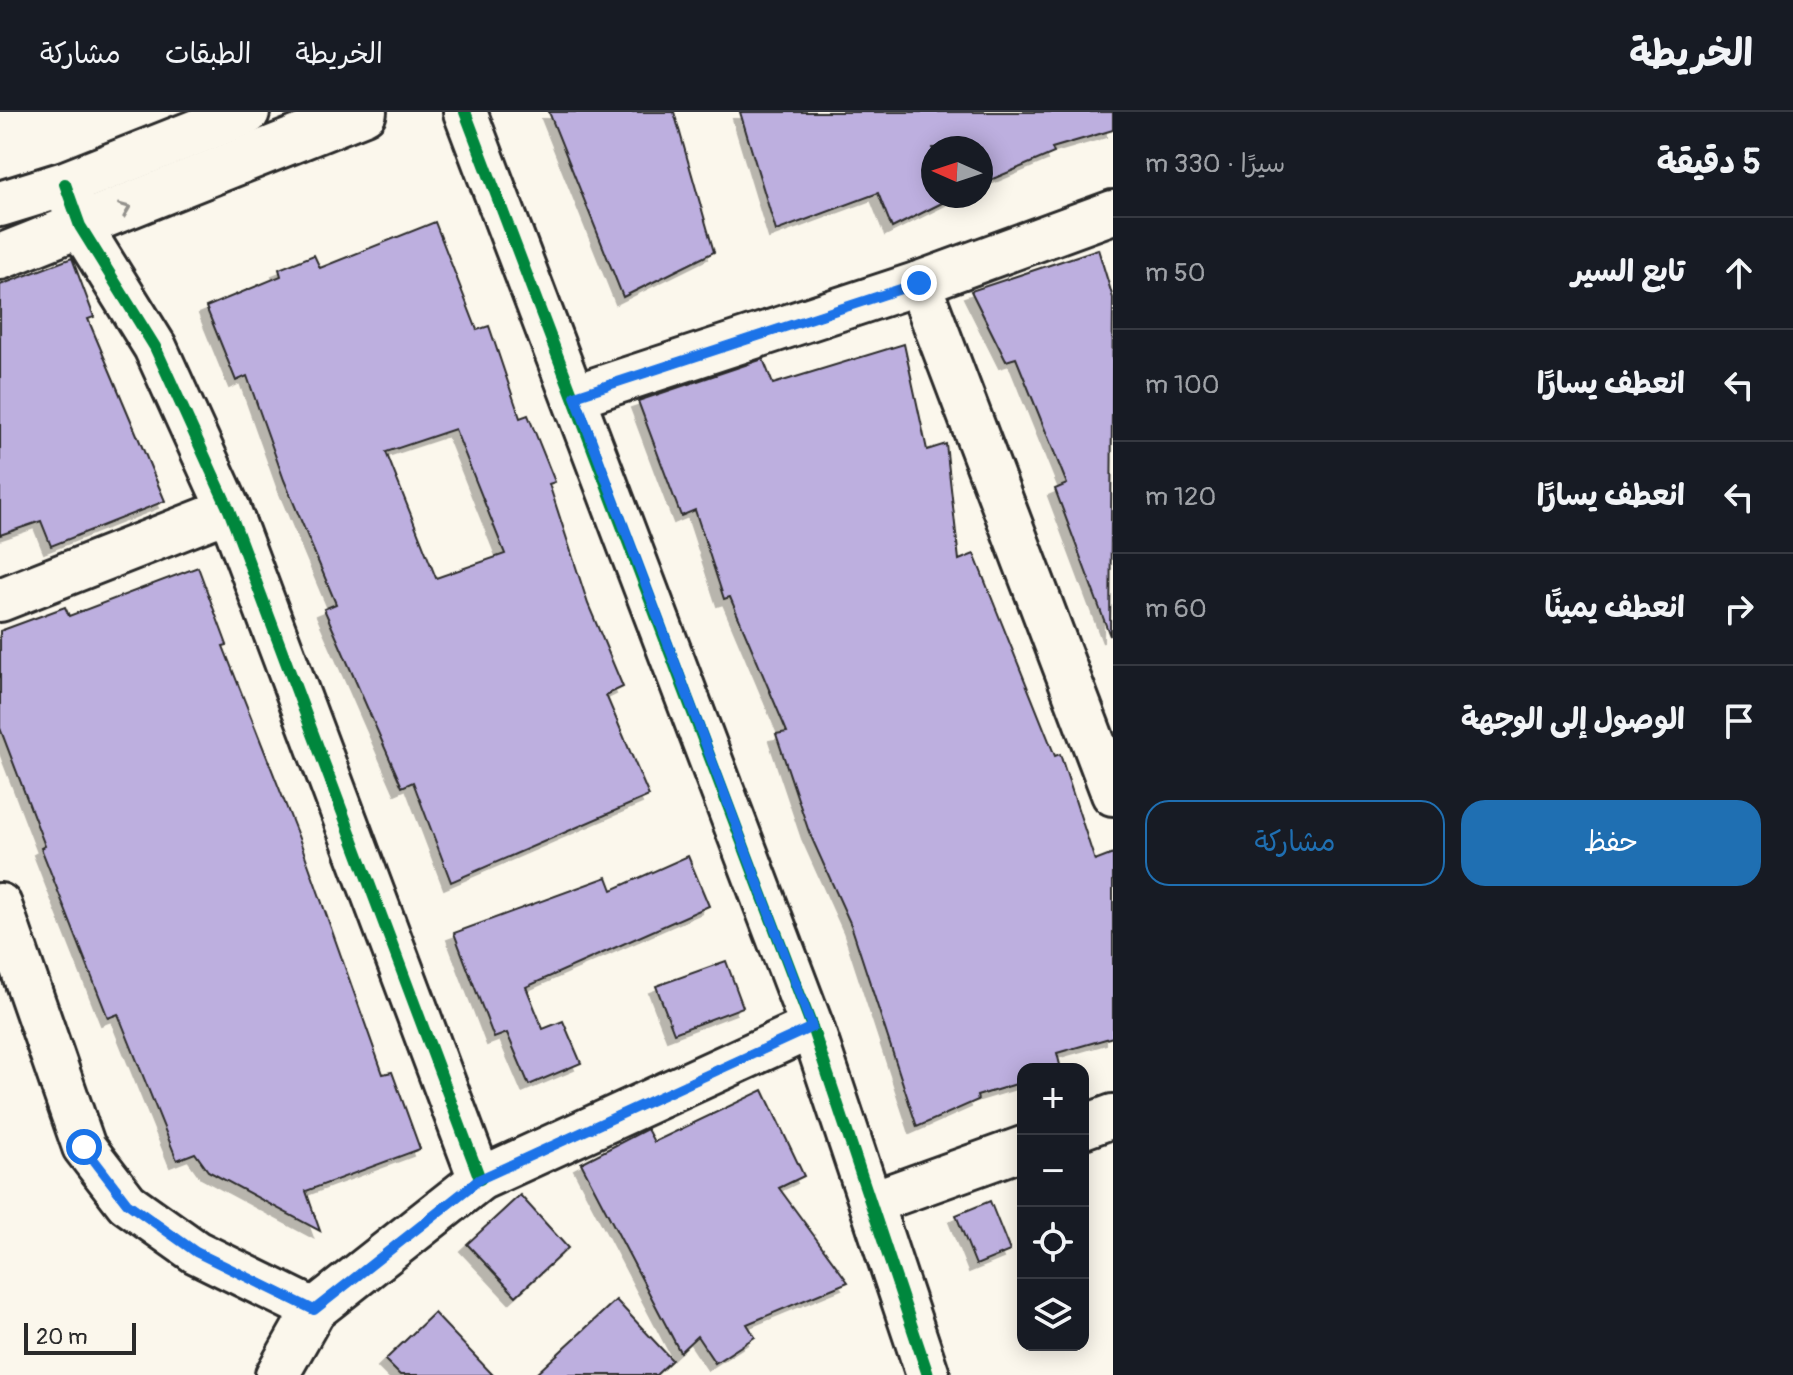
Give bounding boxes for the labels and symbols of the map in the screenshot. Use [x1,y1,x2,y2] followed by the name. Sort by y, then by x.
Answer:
[921,136,993,208] north arrow
[117,202,131,218] one-way arrow
[901,265,937,301] route end
[66,1129,102,1165] route start
[24,1319,136,1355] scale bar

